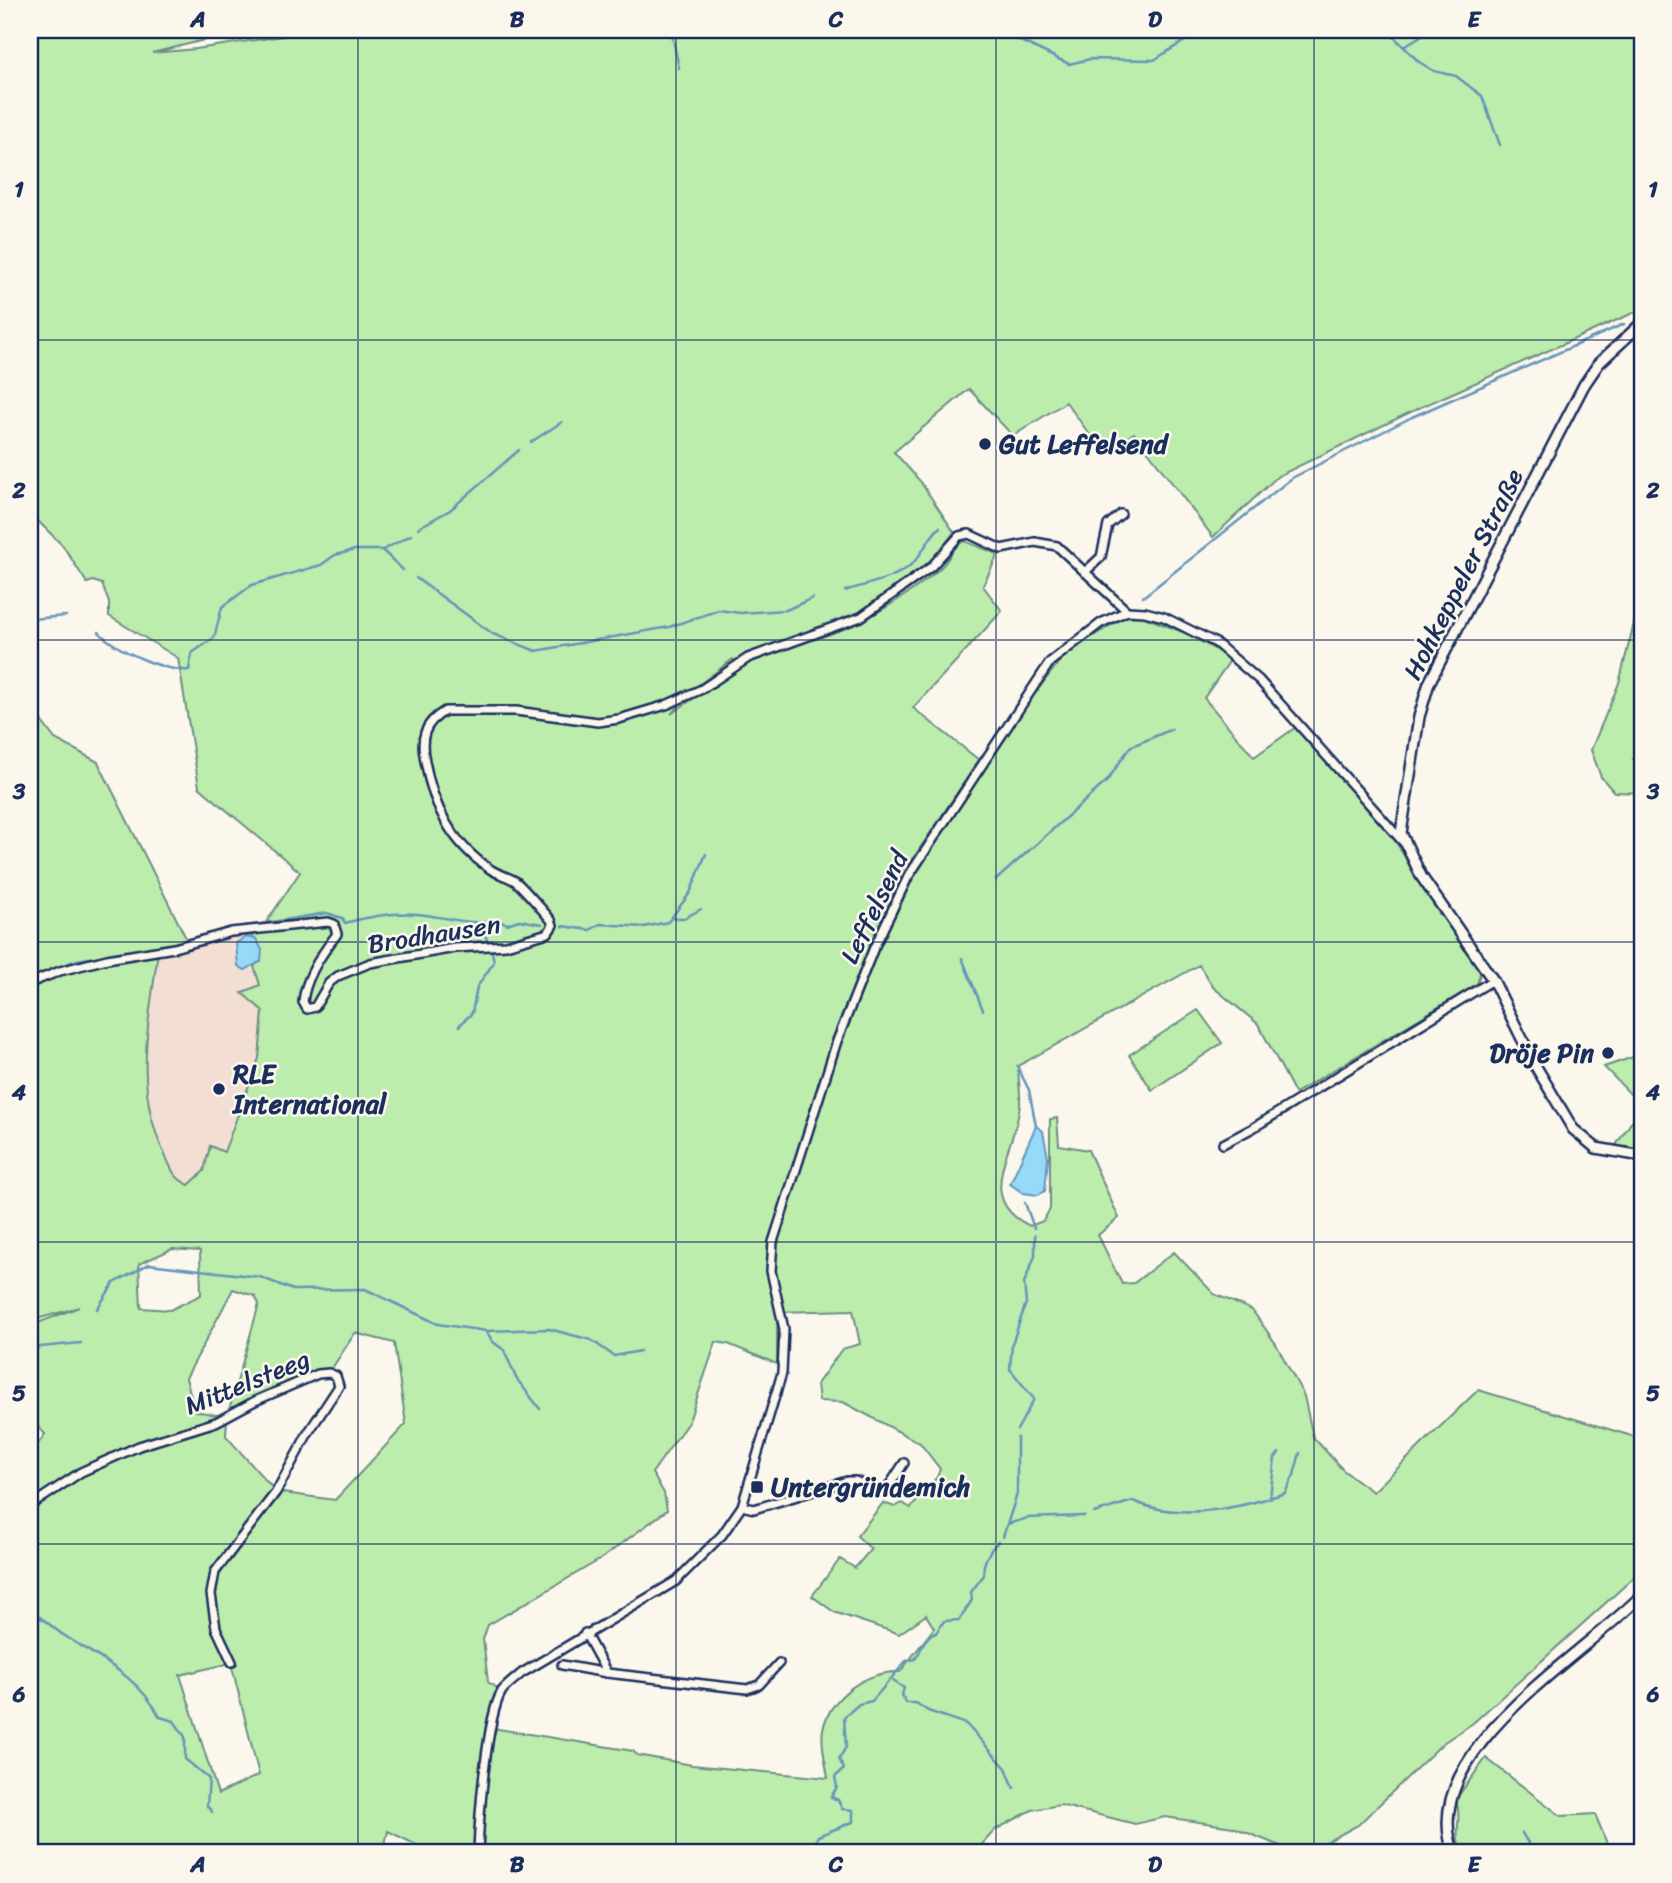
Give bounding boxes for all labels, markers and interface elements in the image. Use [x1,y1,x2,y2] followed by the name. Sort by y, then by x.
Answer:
[189,0,206,40] text: A
[510,0,525,40] text: B
[828,0,844,40] text: C
[1148,0,1163,40] text: D
[1468,0,1483,40] text: E
[14,169,24,210] text: 1
[1648,169,1658,210] text: 1
[999,421,1170,467] place label: Gut Leffelsend
[977,436,993,452] marker: Gut Leffelsend
[1390,460,1536,688] street label: Hohkeppeler Straße
[11,470,26,511] text: 2
[1645,470,1660,511] text: 2
[12,771,26,812] text: 3
[1646,771,1660,812] text: 3
[827,840,922,972] street label: Leffelsend
[364,901,504,967] street label: Brodhausen
[1489,1030,1595,1076] place label: Dröje Pin
[1600,1045,1616,1061] marker: Dröje Pin
[231,1051,388,1127] place label: RLE International
[11,1072,27,1113] text: 4
[1645,1072,1661,1113] text: 4
[211,1081,227,1097] marker: RLE International
[177,1336,317,1428] street label: Mittelsteeg
[12,1373,26,1414] text: 5
[1646,1373,1660,1414] text: 5
[771,1464,971,1510] place label: Untergründemich
[749,1479,765,1495] marker: Untergründemich
[11,1674,26,1715] text: 6
[1645,1674,1660,1715] text: 6
[189,1844,206,1883] text: A
[510,1844,525,1883] text: B
[828,1844,844,1883] text: C
[1148,1844,1163,1883] text: D
[1468,1844,1483,1883] text: E

